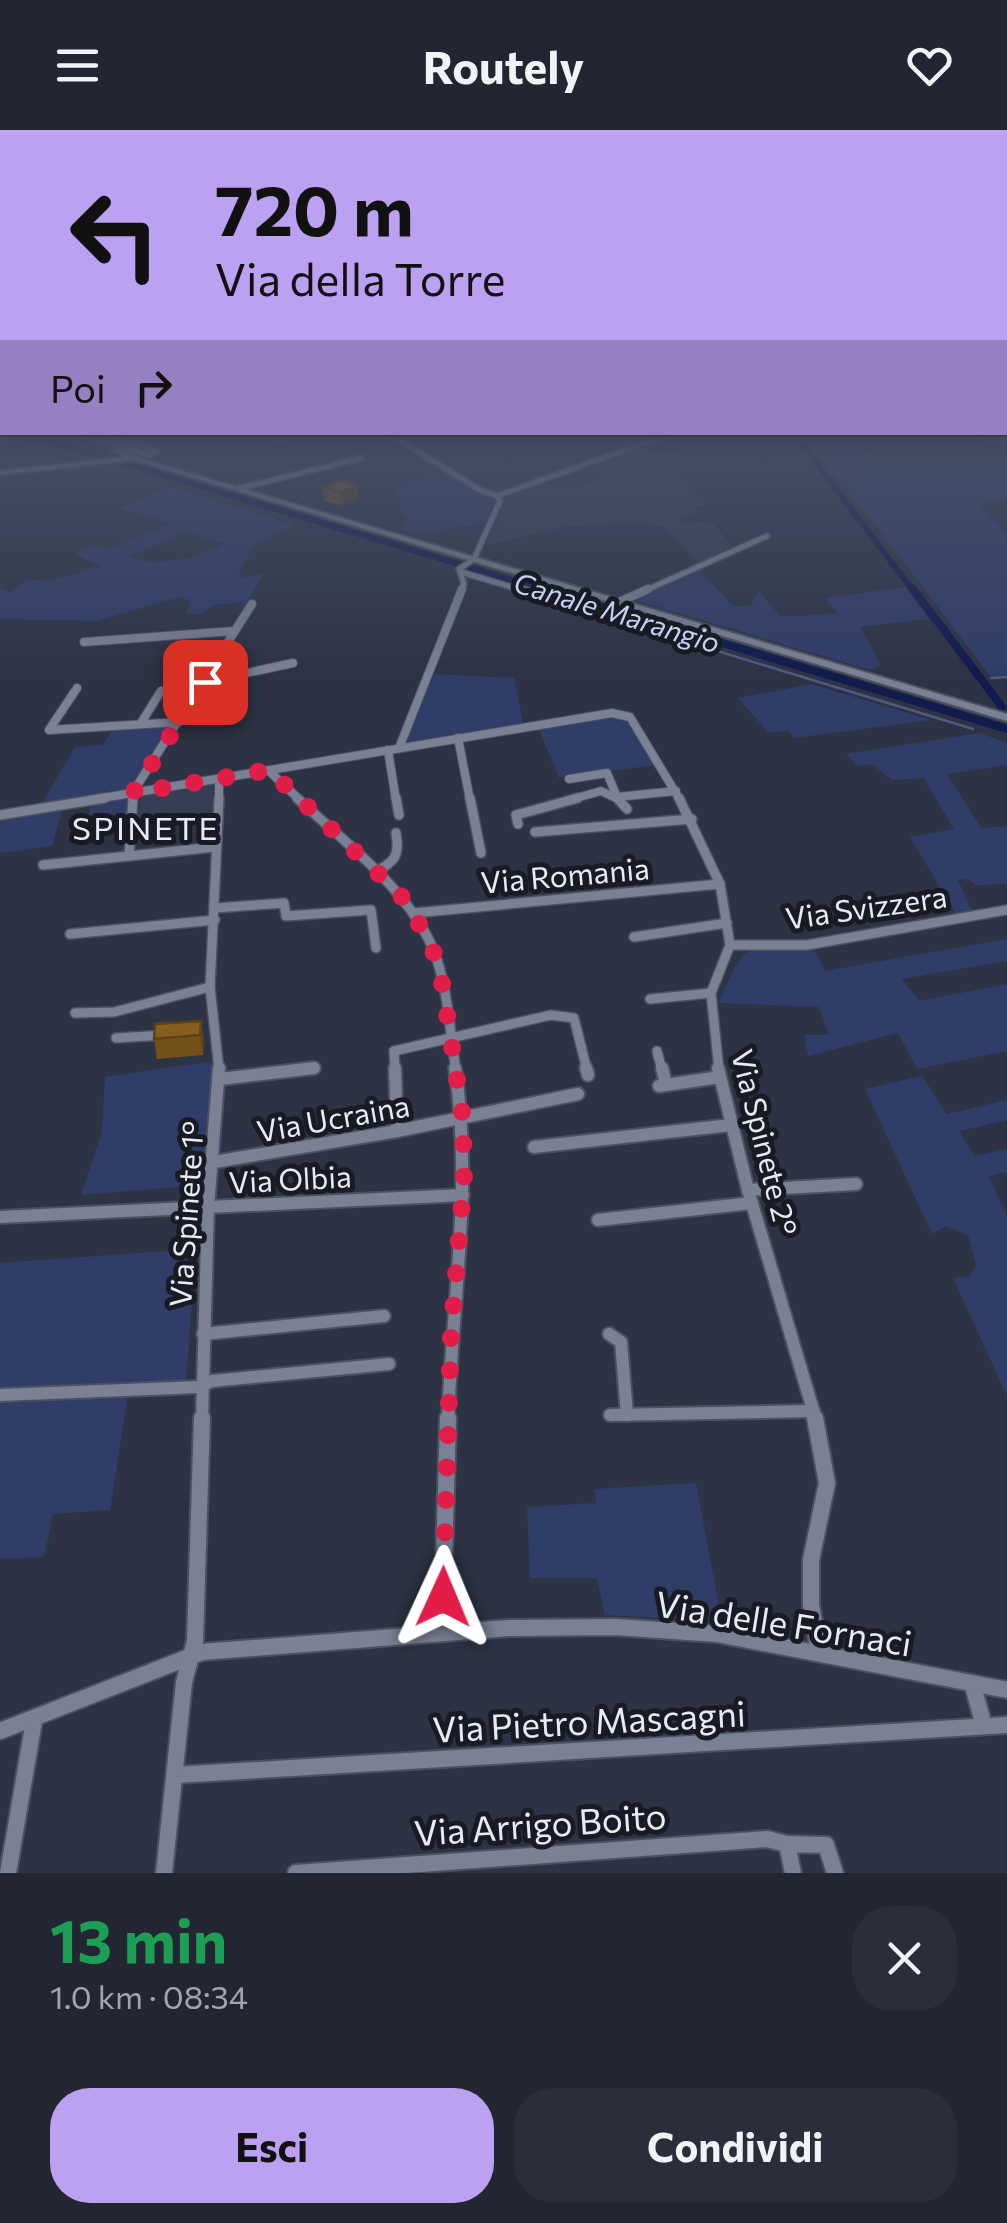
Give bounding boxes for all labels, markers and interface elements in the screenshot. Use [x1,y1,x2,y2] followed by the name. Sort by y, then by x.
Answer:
[50,38,105,93] icon: menu
[423,38,584,93] text: Routely
[902,38,957,93] icon: heart
[215,165,414,250] text: 720 m
[50,170,180,300] icon: left
[215,250,506,305] text: Via della Torre
[126,360,181,415] icon: right
[50,364,106,411] text: Poi
[510,565,724,659] water label: Canale Marangio
[163,640,248,725] pin
[178,655,233,710] icon: arrive
[72,807,220,847] district label: SPINETE
[479,848,651,900] street label: Via Romania
[783,876,949,936] street label: Via Svizzera
[725,1045,807,1239] street label: Via Spinete 2°
[254,1085,412,1149] street label: Via Ucraina
[160,1120,210,1308] street label: Via Spinete 1°
[228,1156,352,1200] street label: Via Olbia
[391,1545,495,1649] position arrow
[653,1581,915,1663] street label: Via delle Fornaci
[431,1690,747,1750] street label: Via Pietro Mascagni
[412,1793,668,1853] street label: Via Arrigo Boito
[50,1902,227,1975] text: 13 min
[852,1906,957,2011] button: close
[50,1976,248,2016] text: 1.0 km · 08:34
[50,2088,494,2203] button: Esci
[514,2088,957,2203] button: Condividi

